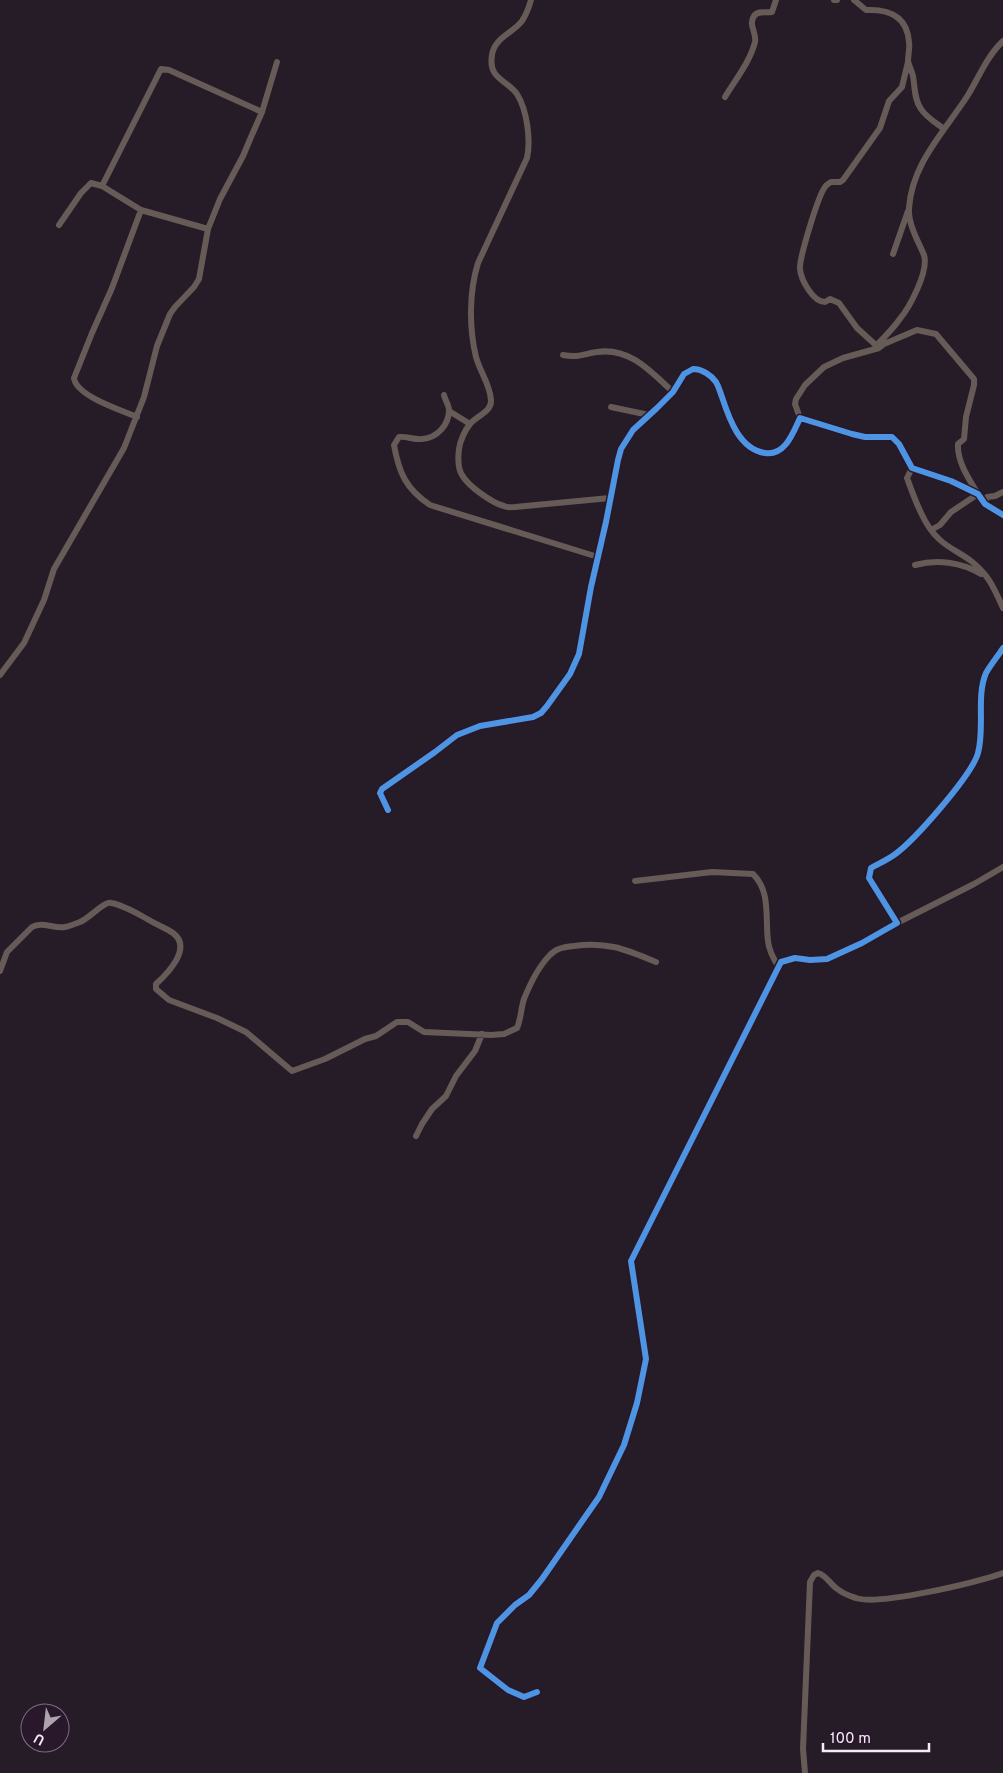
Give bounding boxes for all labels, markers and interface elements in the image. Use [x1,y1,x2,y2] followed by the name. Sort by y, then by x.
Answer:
[20,1703,70,1753] north arrow
[823,1720,929,1752] scale bar
[31,1728,48,1748] text: U
[830,1730,871,1749] text: 100 m

